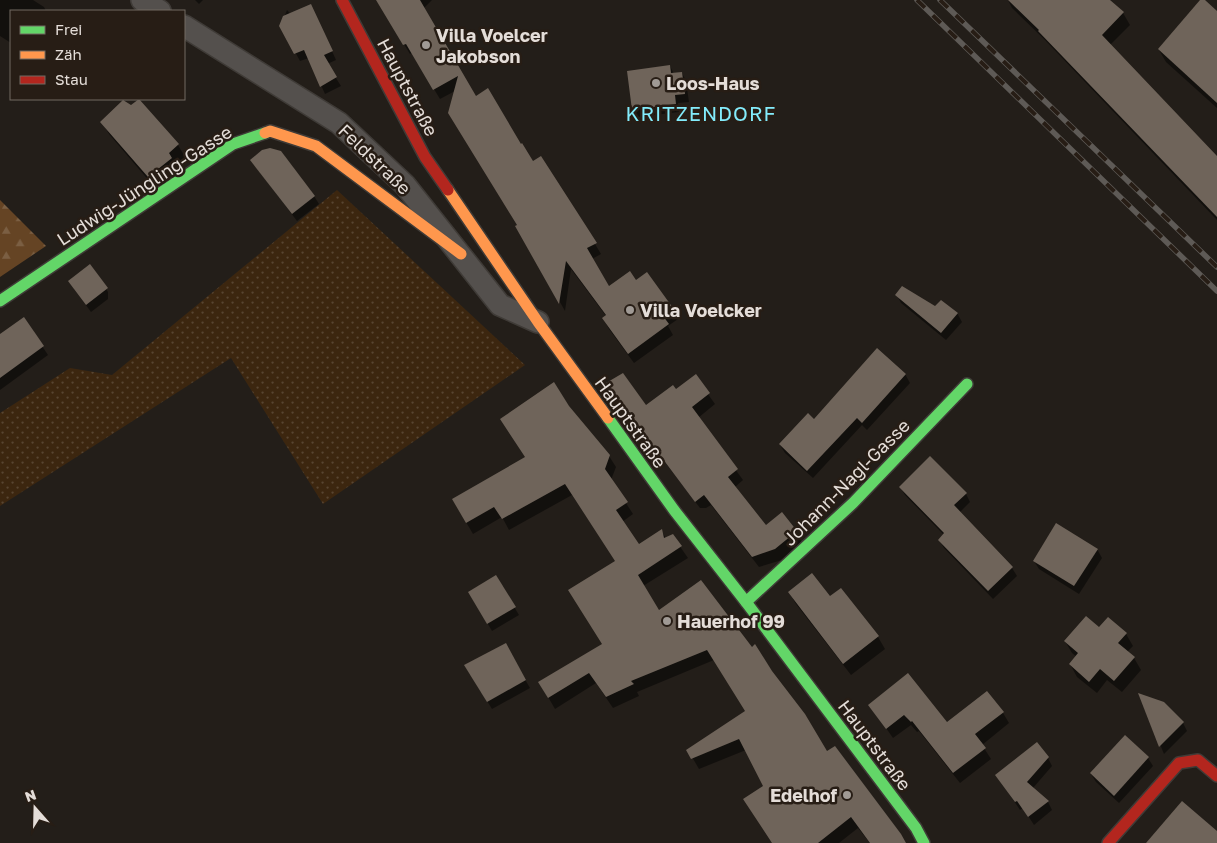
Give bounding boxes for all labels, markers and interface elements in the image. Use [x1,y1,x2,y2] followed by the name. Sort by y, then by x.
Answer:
[10,10,185,100] legend
[55,20,82,38] text: Frei
[436,24,548,67] place label: Villa Voelcer Jakobson
[373,34,443,140] street label: Hauptstraße
[420,39,432,51] marker: Villa Voelcer Jakobson
[55,45,82,63] text: Zäh
[55,70,88,88] text: Stau
[666,72,760,94] place label: Loos-Haus
[650,77,662,89] marker: Loos-Haus
[626,101,776,125] district label: KRITZENDORF
[334,119,416,199] street label: Feldstraße
[52,120,236,250] street label: Ludwig-Jüngling-Gasse
[640,299,762,321] place label: Villa Voelcker
[624,304,636,316] marker: Villa Voelcker
[590,372,672,472] street label: Hauptstraße
[778,414,914,550] street label: Johann-Nagl-Gasse
[677,610,785,632] place label: Hauerhof 99
[661,615,673,627] marker: Hauerhof 99
[834,695,916,795] street label: Hauptstraße
[10,783,60,833] north arrow
[770,784,837,806] place label: Edelhof
[22,786,38,805] text: N
[841,789,853,801] marker: Edelhof

